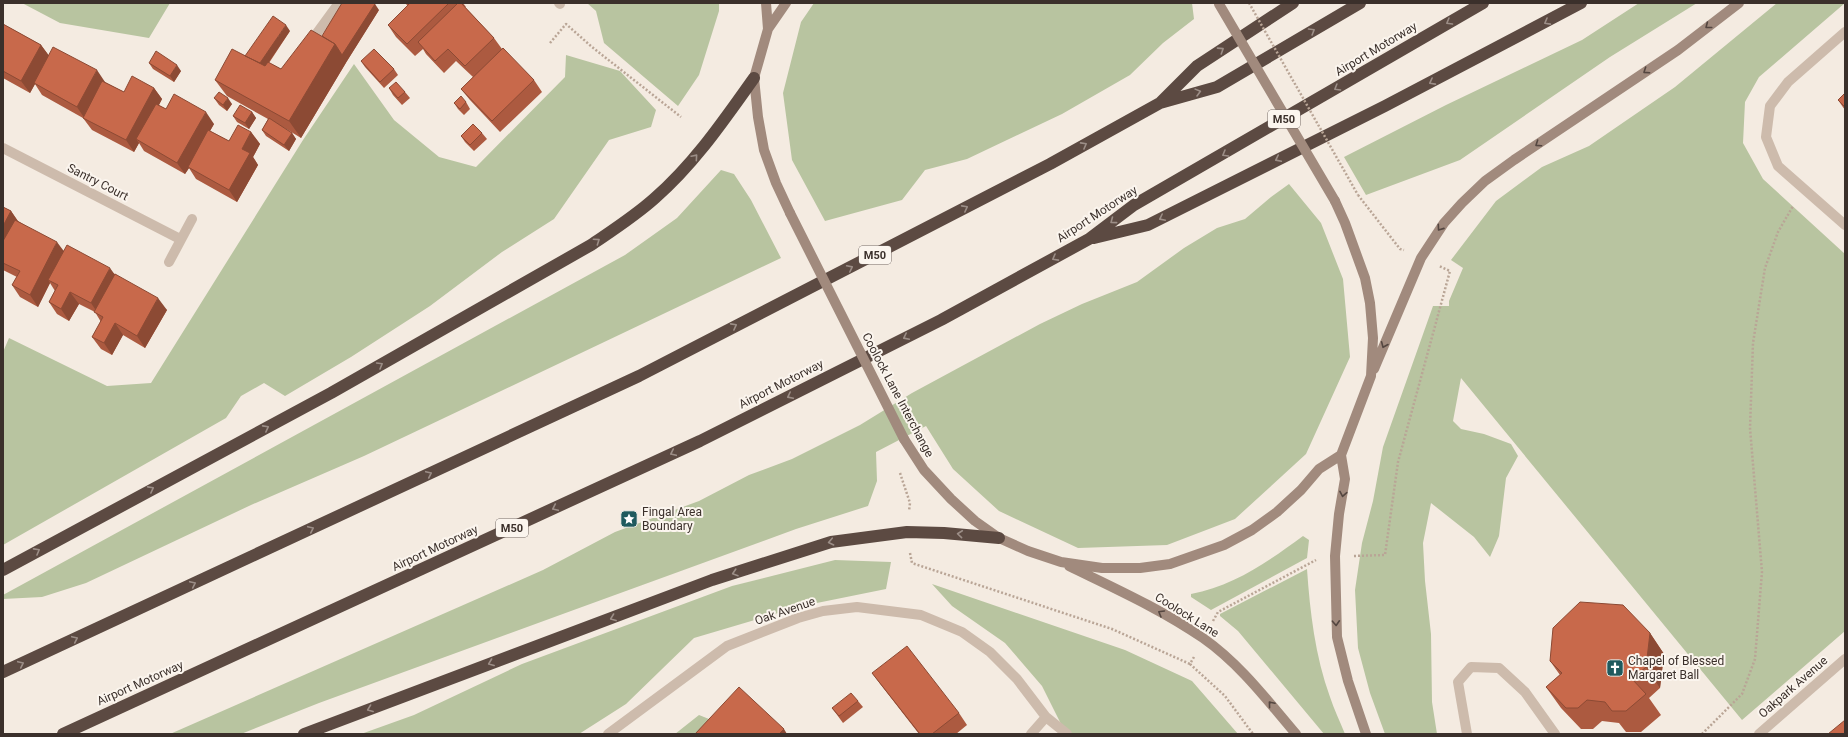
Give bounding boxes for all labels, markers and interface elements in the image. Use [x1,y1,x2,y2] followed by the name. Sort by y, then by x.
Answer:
[1544,17,1551,24] one-way arrow
[1446,18,1453,25] one-way arrow
[1333,19,1420,79] street label: Airport Motorway
[1706,22,1713,29] one-way arrow
[1308,29,1315,36] one-way arrow
[1217,47,1224,55] one-way arrow
[1643,66,1650,74] one-way arrow
[1429,77,1436,85] one-way arrow
[1334,84,1341,91] one-way arrow
[1195,89,1201,97] one-way arrow
[1268,110,1300,128] road number: M50
[1535,139,1542,147] one-way arrow
[1080,142,1088,149] one-way arrow
[1221,149,1229,156] one-way arrow
[691,154,698,161] one-way arrow
[1275,154,1282,162] one-way arrow
[65,161,131,203] street label: Santry Court
[1054,183,1140,245] street label: Airport Motorway
[961,205,968,213] one-way arrow
[1159,213,1166,221] one-way arrow
[1111,216,1118,223] one-way arrow
[1438,224,1445,231] one-way arrow
[593,238,600,246] one-way arrow
[859,246,891,264] road number: M50
[1052,253,1059,260] one-way arrow
[846,265,853,273] one-way arrow
[729,324,737,331] one-way arrow
[859,330,937,460] street label: Coolock Lane Interchange
[903,333,910,340] one-way arrow
[1381,341,1389,349] one-way arrow
[736,357,826,411] street label: Airport Motorway
[376,362,383,369] one-way arrow
[787,391,794,398] one-way arrow
[262,425,269,432] one-way arrow
[670,448,678,456] one-way arrow
[424,471,432,479] one-way arrow
[147,487,155,494] one-way arrow
[1339,490,1347,497] one-way arrow
[552,503,560,511] one-way arrow
[642,505,702,533] place label: Fingal Area Boundary
[619,509,639,529] place icon: Fingal Area Boundary
[496,519,528,537] road number: M50
[390,522,480,574] street label: Airport Motorway
[307,526,314,534] one-way arrow
[957,530,963,539] one-way arrow
[828,538,834,546] one-way arrow
[33,549,40,556] one-way arrow
[732,568,739,577] one-way arrow
[189,581,196,589] one-way arrow
[1153,590,1221,640] street label: Coolock Lane
[753,594,817,628] street label: Oak Avenue
[1158,610,1165,617] one-way arrow
[609,613,616,621] one-way arrow
[1332,620,1341,626] one-way arrow
[71,636,79,644] one-way arrow
[1756,653,1830,721] street label: Oakpark Avenue
[1628,654,1724,682] place label: Chapel of Blessed Margaret Ball
[95,658,186,708] street label: Airport Motorway
[1605,658,1625,678] church icon: Chapel of Blessed Margaret Ball
[488,659,495,667] one-way arrow
[17,661,25,669] one-way arrow
[1268,702,1275,709] one-way arrow
[366,705,373,713] one-way arrow

